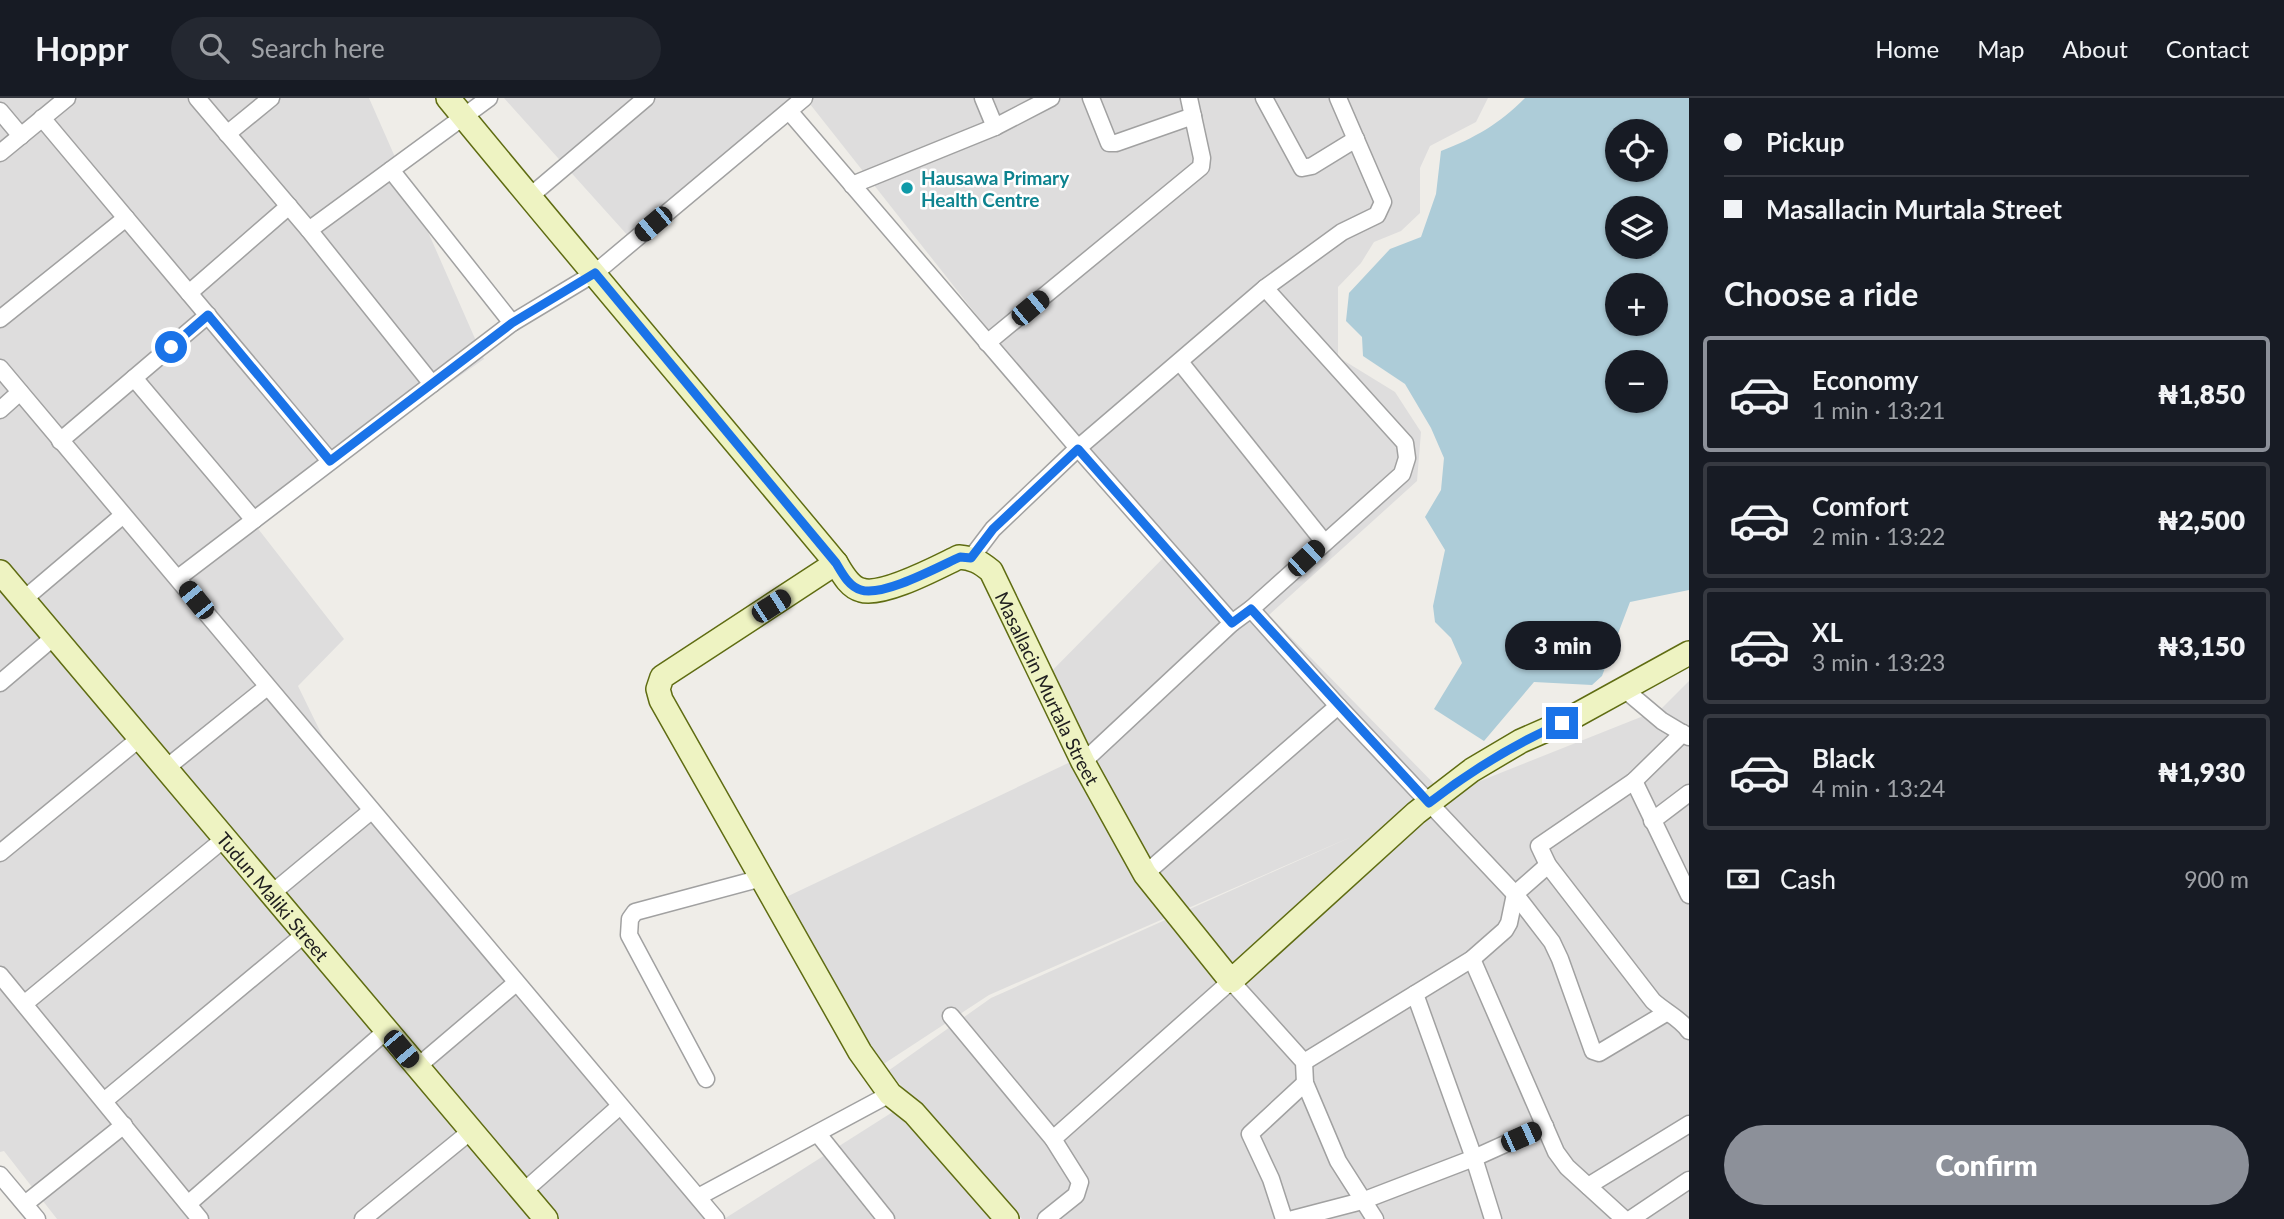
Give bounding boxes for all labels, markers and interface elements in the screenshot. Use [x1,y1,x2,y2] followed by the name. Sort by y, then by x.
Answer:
[171,17,661,80] search box
[35,28,129,68] text: Hoppr
[195,29,233,67] icon: search
[251,32,385,64] text: Search here
[1875,34,1939,63] text: Home
[1977,34,2025,63] text: Map
[2063,34,2128,63] text: About
[2166,34,2249,63] text: Contact
[1605,119,1668,413] map controls
[1605,119,1668,182] button: locate
[1766,126,1845,158] text: Pickup
[921,166,1070,211] place label: Hausawa Primary Health Centre
[899,180,915,196] marker: Hausawa Primary Health Centre
[1766,193,2062,225] text: Masallacin Murtala Street
[1605,196,1668,259] button: layers
[631,202,676,246] car
[1605,273,1668,336] button: +
[1724,274,1918,313] text: Choose a ride
[1008,286,1053,330] car
[155,331,187,363] route start
[1605,350,1668,413] button: −
[1728,363,1791,426] icon: car
[1812,364,1918,396] text: Economy
[2158,378,2245,410] text: ₦1,850
[1812,396,1945,424] text: 1 min · 13:21
[1728,489,1791,552] icon: car
[1812,490,1909,522] text: Comfort
[2158,504,2245,536] text: ₦2,500
[1812,522,1945,550] text: 2 min · 13:22
[1284,536,1329,580] car
[175,577,218,623] car
[748,586,795,626] car
[991,588,1105,789] street label: Masallacin Murtala Street
[1728,615,1791,678] icon: car
[1812,616,1843,648] text: XL
[1504,622,1620,670] callout: 3 min
[2158,630,2245,662] text: ₦3,150
[1534,631,1592,659] text: 3 min
[1812,648,1945,676] text: 3 min · 13:23
[1546,707,1578,739] route end
[1728,741,1791,804] icon: car
[1812,742,1875,774] text: Black
[2158,756,2245,788] text: ₦1,930
[1812,774,1945,802] text: 4 min · 13:24
[213,827,334,965] street label: Tudun Maliki Street
[1724,860,1762,898] icon: cash
[1780,863,1836,895] text: Cash
[2184,865,2249,893] text: 900 m
[380,1026,423,1072] car
[1498,1119,1545,1155] car
[1724,1125,2249,1205] button: Confirm

